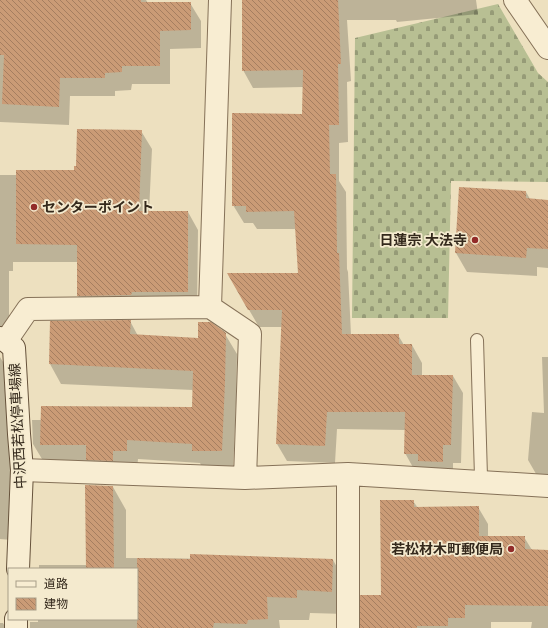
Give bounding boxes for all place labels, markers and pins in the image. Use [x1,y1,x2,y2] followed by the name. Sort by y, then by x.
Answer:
[42,197,154,218] place label: センターポイント
[29,202,39,212] marker: センターポイント
[380,230,467,251] place label: 日蓮宗 大法寺
[470,235,480,245] marker: 日蓮宗 大法寺
[391,539,503,560] place label: 若松材木町郵便局
[506,544,516,554] marker: 若松材木町郵便局

